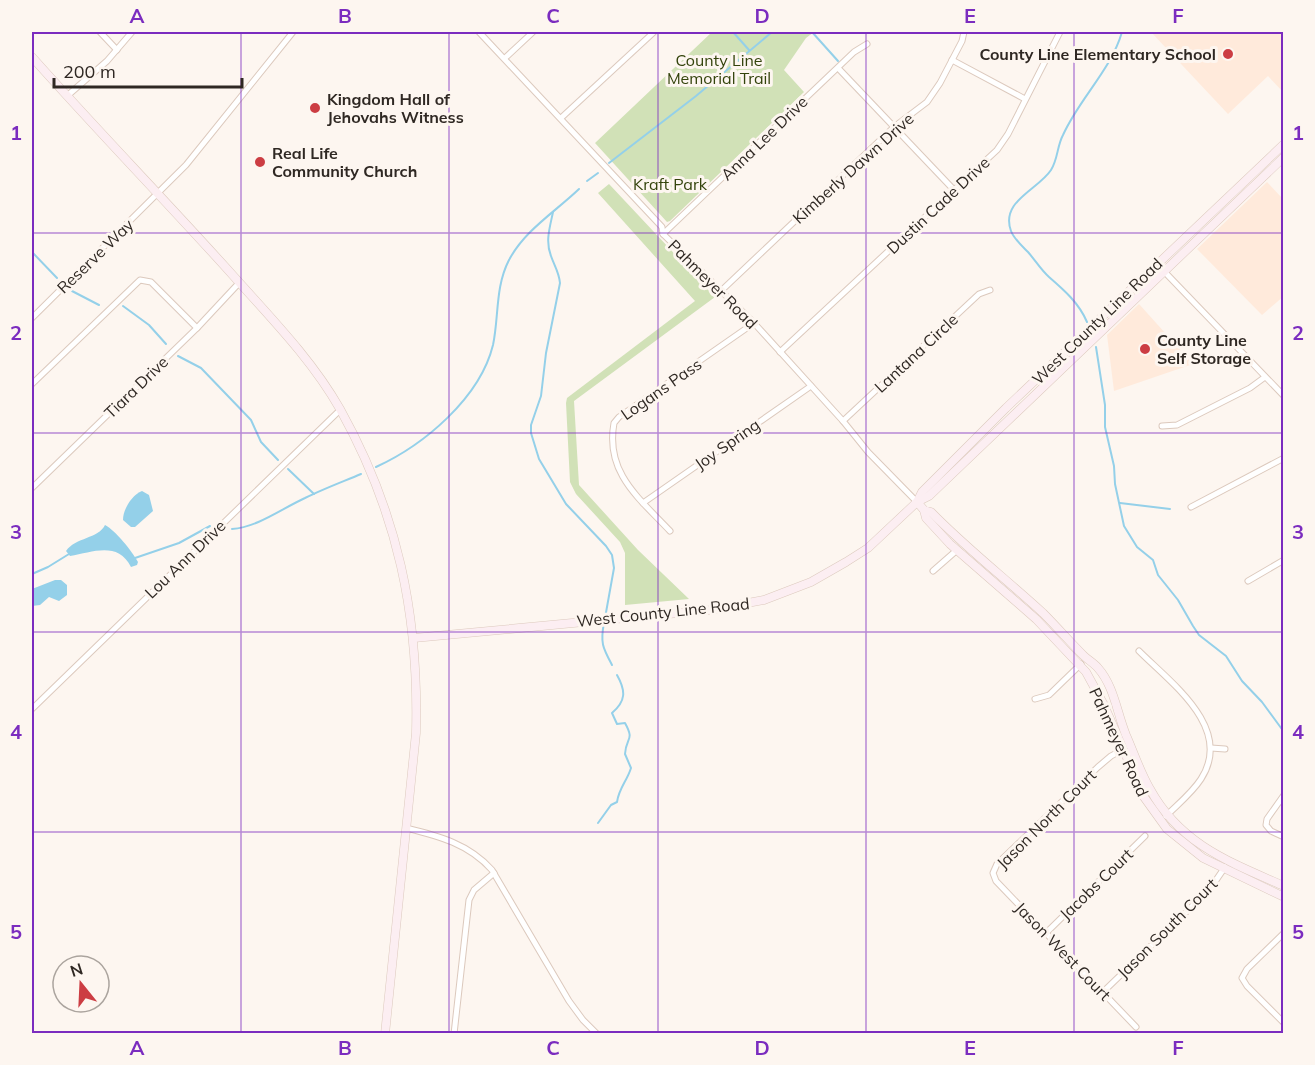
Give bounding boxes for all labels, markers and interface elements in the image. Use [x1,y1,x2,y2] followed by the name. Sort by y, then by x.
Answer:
[130,3,145,28] text: A
[338,3,352,28] text: B
[546,3,560,28] text: C
[754,3,770,28] text: D
[964,3,976,28] text: E
[1172,3,1184,28] text: F
[980,44,1216,64] place label: County Line Elementary School
[1221,47,1235,61] marker: County Line Elementary School
[667,50,771,88] park label: County Line Memorial Trail
[54,51,242,89] scale bar
[63,60,116,83] text: 200 m
[327,89,464,127] place label: Kingdom Hall of Jehovahs Witness
[716,91,812,185] street label: Anna Lee Drive
[308,101,322,115] marker: Kingdom Hall of Jehovahs Witness
[788,108,918,228] street label: Kimberly Dawn Drive
[10,120,22,145] text: 1
[1292,120,1304,145] text: 1
[272,143,417,181] place label: Real Life Community Church
[882,152,994,258] street label: Dustin Cade Drive
[253,155,267,169] marker: Real Life Community Church
[633,174,708,194] park label: Kraft Park
[53,214,138,297] street label: Reserve Way
[664,235,762,333] street label: Pahmeyer Road
[1028,253,1166,389] street label: West County Line Road
[870,309,962,397] street label: Lantana Circle
[10,320,22,345] text: 2
[1292,320,1304,345] text: 2
[1157,330,1251,368] place label: County Line Self Storage
[1138,342,1152,356] marker: County Line Self Storage
[100,352,172,422] street label: Tiara Drive
[617,354,705,424] street label: Logans Pass
[690,414,764,474] street label: Joy Spring
[140,515,230,603] street label: Lou Ann Drive
[10,519,22,544] text: 3
[1292,519,1304,544] text: 3
[576,593,750,631] street label: West County Line Road
[1085,684,1153,800] street label: Pahmeyer Road
[10,719,22,744] text: 4
[1292,719,1304,744] text: 4
[992,765,1100,873] street label: Jason North Court
[1055,844,1137,924] street label: Jacobs Court
[1113,873,1222,982] street label: Jason South Court
[1011,898,1115,1005] street label: Jason West Court
[10,919,22,944] text: 5
[1292,919,1304,944] text: 5
[51,954,111,1014] north arrow
[68,958,85,981] text: N
[130,1035,145,1060] text: A
[338,1035,352,1060] text: B
[546,1035,560,1060] text: C
[754,1035,770,1060] text: D
[964,1035,976,1060] text: E
[1172,1035,1184,1060] text: F

